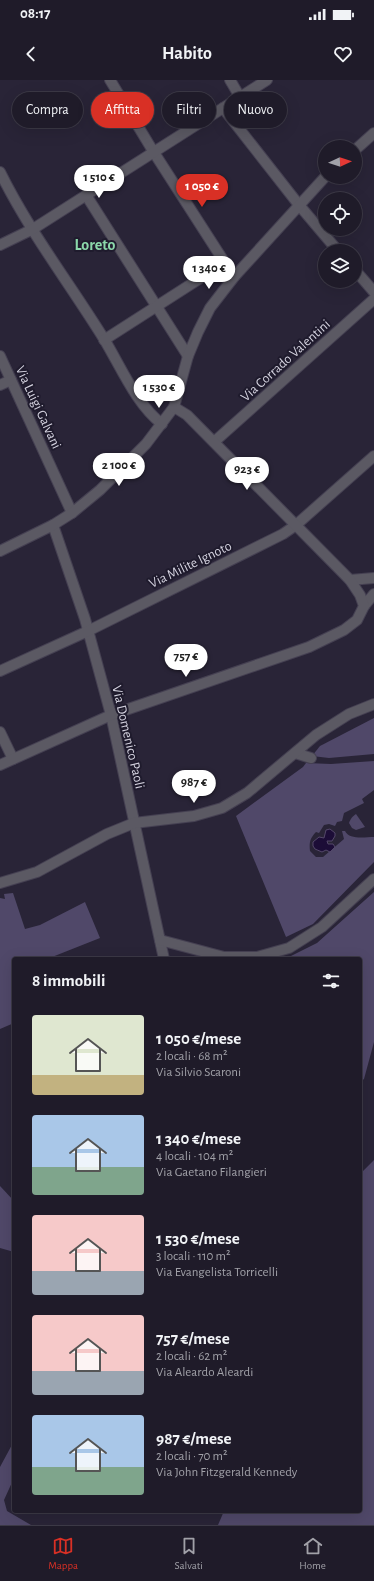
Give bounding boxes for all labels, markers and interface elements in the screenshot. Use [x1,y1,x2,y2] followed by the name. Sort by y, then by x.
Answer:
[20,6,51,21] text: 08:17
[20,43,42,65] icon: back
[332,43,354,65] icon: heart
[162,45,212,63] text: Habito
[12,92,83,128] chip: Compra
[91,92,154,128] chip: Affitta
[162,92,216,128] chip: Filtri
[224,92,287,128] chip: Nuovo
[318,140,362,184] north arrow
[318,140,362,288] map controls
[62,165,136,199] pin: 1 510 €
[83,171,115,184] text: 1 510 €
[165,174,239,208] pin: 1 050 €
[185,180,219,193] text: 1 050 €
[318,192,362,236] button: locate
[75,237,116,253] district label: Loreto
[318,244,362,288] button: layers
[172,256,246,290] pin: 1 340 €
[192,262,226,275] text: 1 340 €
[238,317,333,404] street label: Via Corrado Valentini
[13,364,63,451] street label: Via Luigi Galvani
[122,375,196,409] pin: 1 530 €
[143,381,175,394] text: 1 530 €
[82,453,156,487] pin: 2 100 €
[219,457,275,491] pin: 923 €
[102,459,136,472] text: 2 100 €
[234,463,260,476] text: 923 €
[147,539,234,591] street label: Via Milite Ignoto
[158,644,214,678] pin: 757 €
[174,650,198,663] text: 757 €
[109,684,147,790] street label: Via Domenico Paoli
[166,770,222,804] pin: 987 €
[181,776,207,789] text: 987 €
[320,970,342,992] icon: filters
[32,972,105,989] text: 8 immobili
[156,1030,241,1047] text: 1 050 €/mese
[64,1031,112,1079] icon: home
[156,1050,228,1063] text: 2 locali · 68 m²
[156,1066,241,1079] text: Via Silvio Scaroni
[156,1130,241,1147] text: 1 340 €/mese
[64,1131,112,1179] icon: home
[156,1150,233,1163] text: 4 locali · 104 m²
[156,1166,267,1179] text: Via Gaetano Filangieri
[156,1230,240,1247] text: 1 530 €/mese
[64,1231,112,1279] icon: home
[156,1250,231,1263] text: 3 locali · 110 m²
[156,1266,278,1279] text: Via Evangelista Torricelli
[156,1330,230,1347] text: 757 €/mese
[64,1331,112,1379] icon: home
[156,1350,227,1363] text: 2 locali · 62 m²
[156,1366,253,1379] text: Via Aleardo Aleardi
[156,1430,232,1447] text: 987 €/mese
[64,1431,112,1479] icon: home
[156,1450,228,1463] text: 2 locali · 70 m²
[156,1466,297,1479] text: Via John Fitzgerald Kennedy
[48,1535,78,1572] tab: Mappa
[174,1535,203,1572] tab: Salvati
[299,1535,326,1572] tab: Home

